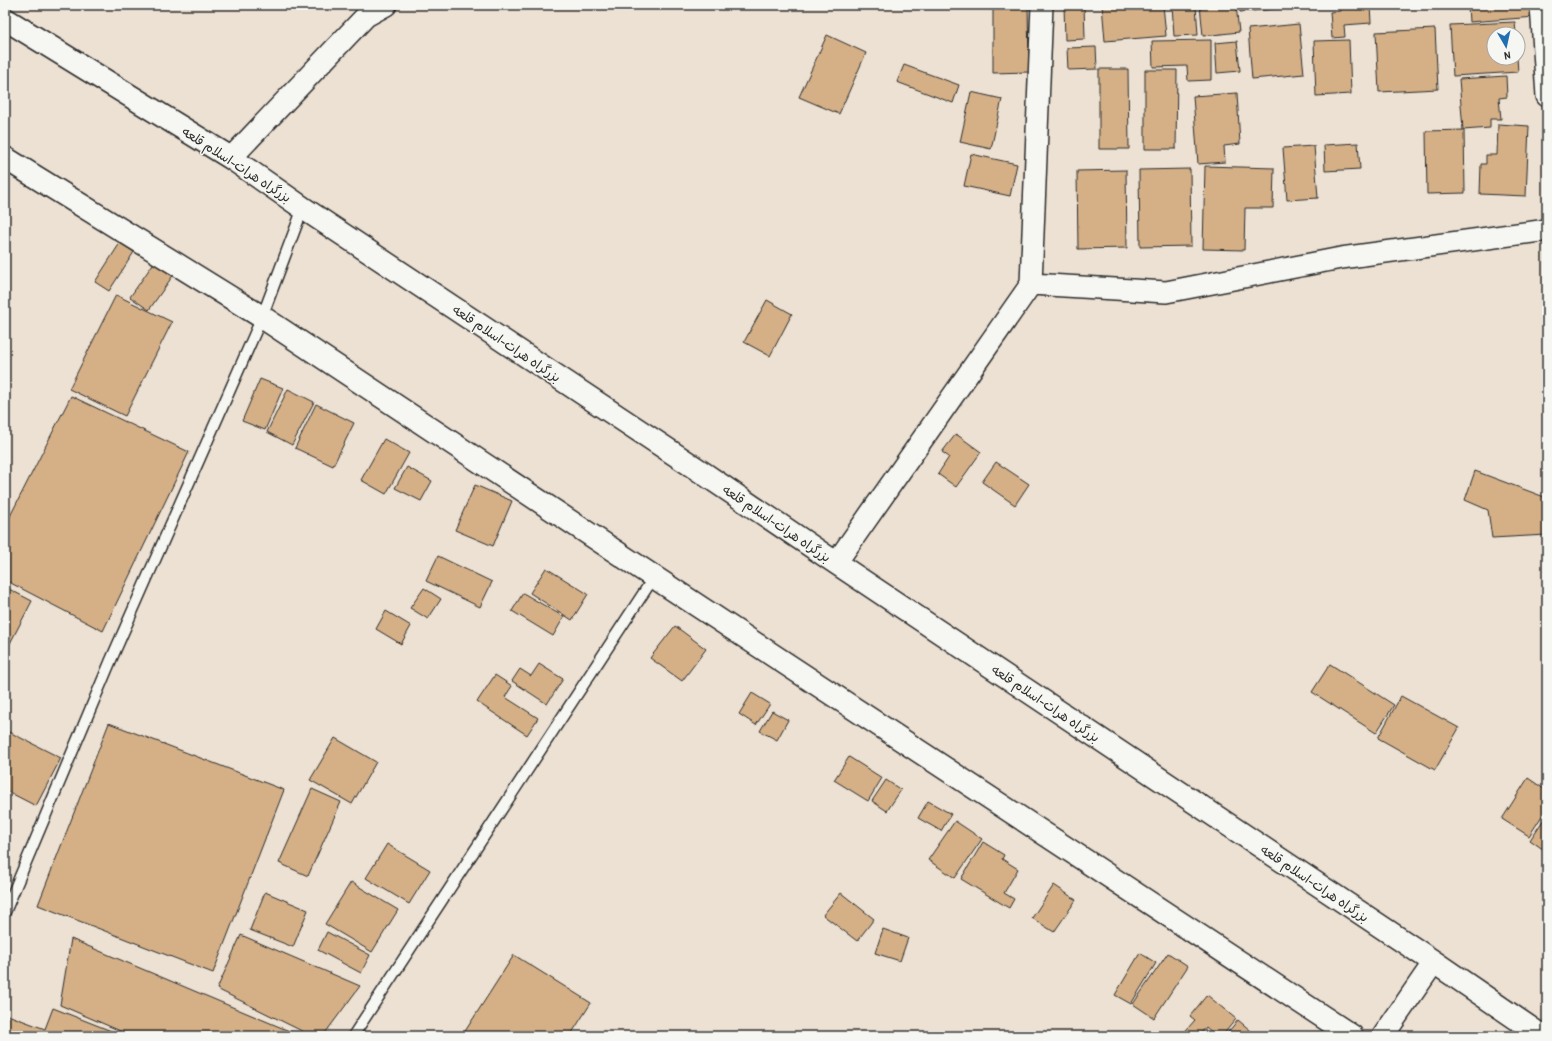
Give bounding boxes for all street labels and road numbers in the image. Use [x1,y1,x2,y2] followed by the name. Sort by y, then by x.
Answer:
[178,122,295,208] street label: بزرگراه هرات-اسلام قلعه
[448,300,565,388] street label: بزرگراه هرات-اسلام قلعه
[718,480,835,568] street label: بزرگراه هرات-اسلام قلعه
[987,660,1104,748] street label: بزرگراه هرات-اسلام قلعه
[1256,840,1373,928] street label: بزرگراه هرات-اسلام قلعه

